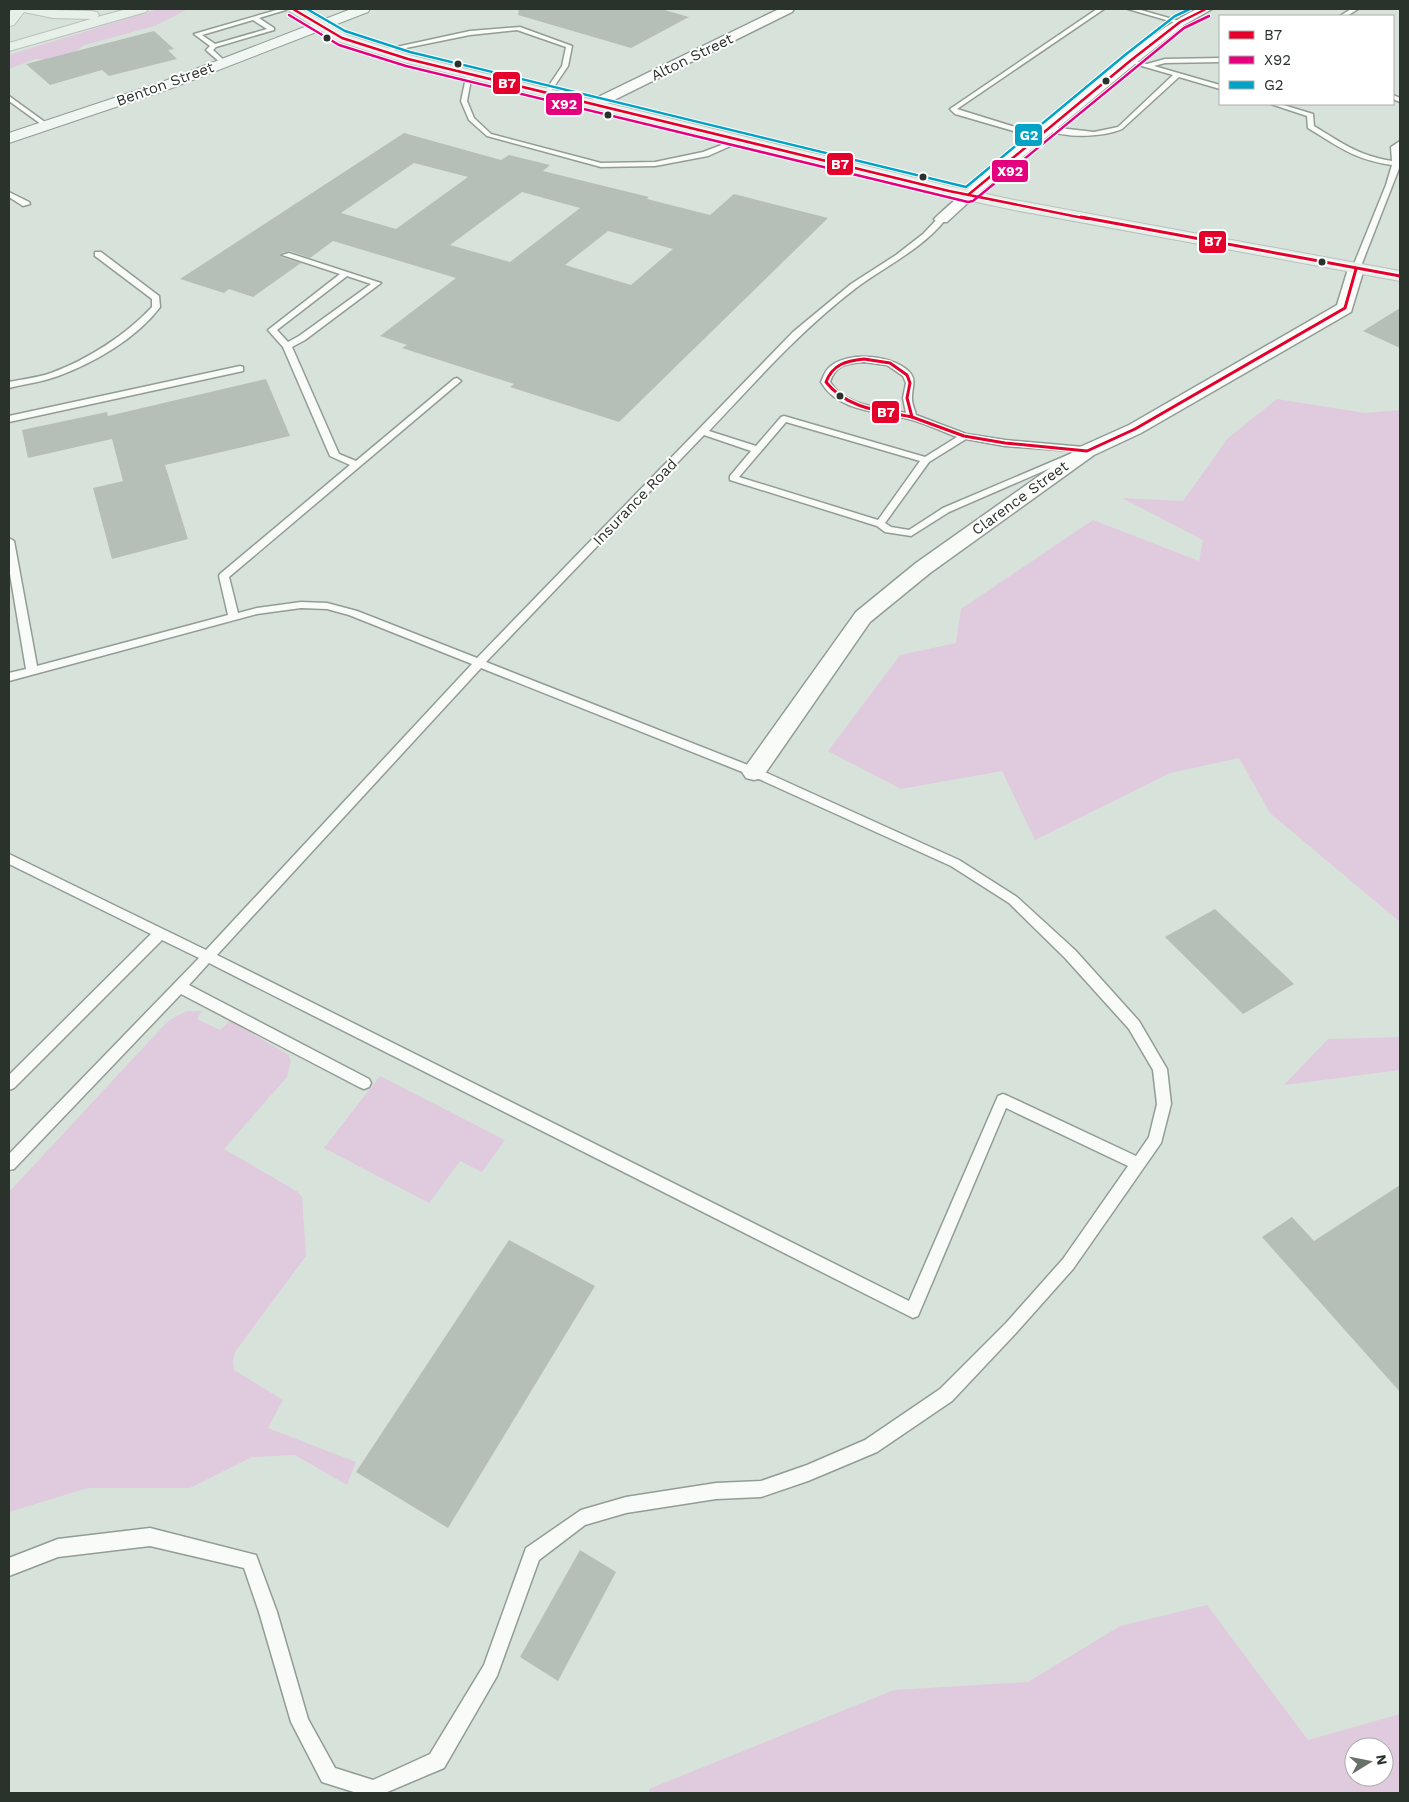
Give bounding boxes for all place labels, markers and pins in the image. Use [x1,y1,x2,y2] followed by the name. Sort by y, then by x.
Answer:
[322,33,332,43] unlabelled marker
[453,59,463,69] unlabelled marker
[1101,76,1111,86] unlabelled marker
[603,110,613,120] unlabelled marker
[918,172,928,182] unlabelled marker
[1317,257,1327,267] unlabelled marker
[835,391,845,401] unlabelled marker

